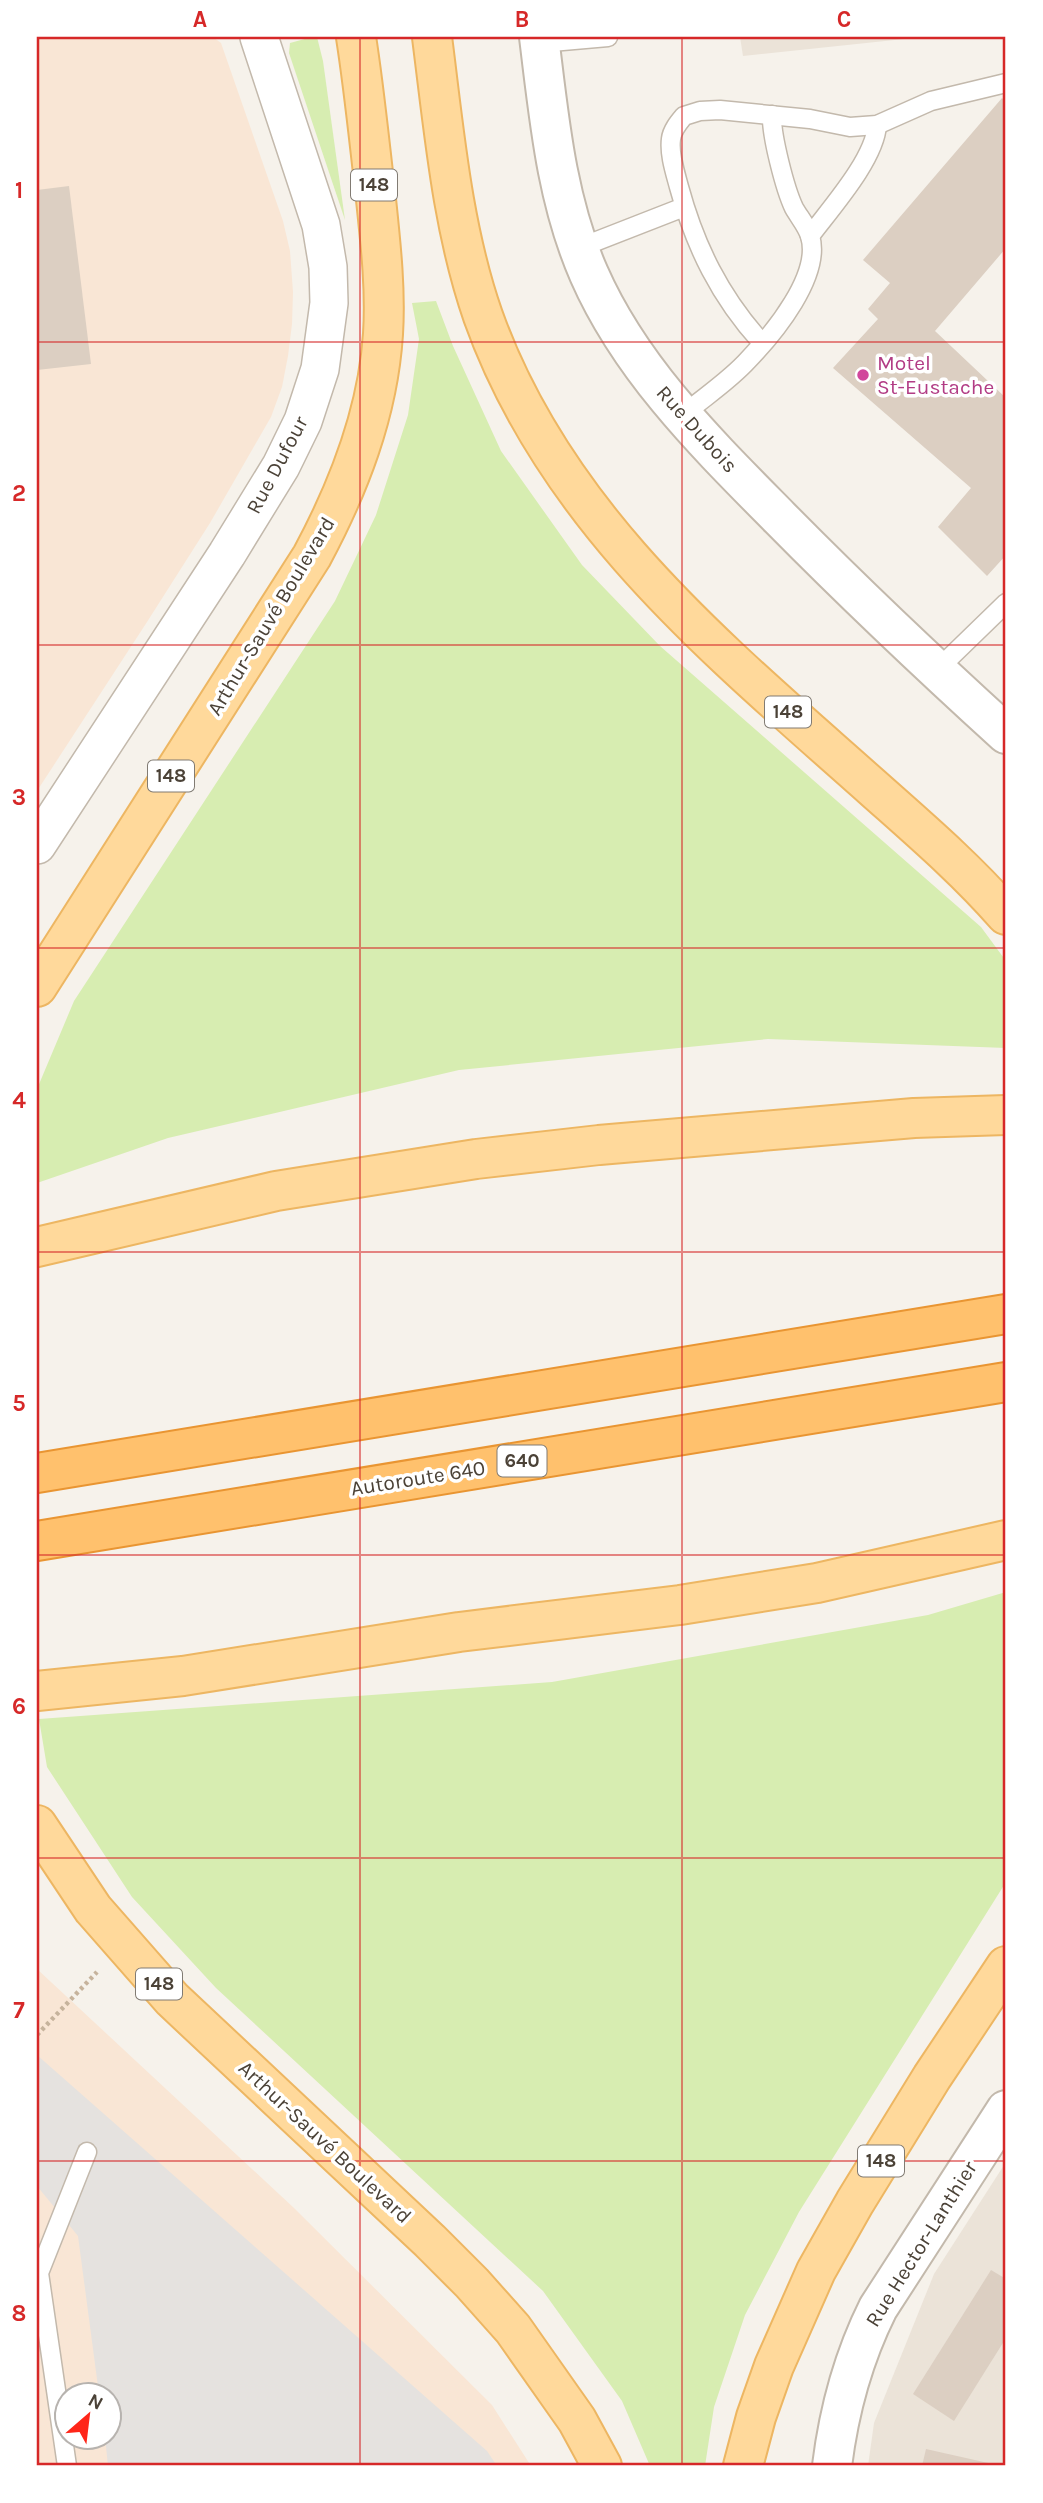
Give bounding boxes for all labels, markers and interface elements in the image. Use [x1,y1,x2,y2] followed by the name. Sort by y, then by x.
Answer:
[193,6,207,33] text: A
[515,6,529,33] text: B
[837,6,851,33] text: C
[351,169,397,200] road number: 148
[15,177,23,204] text: 1
[877,351,994,399] place label: Motel St-Eustache
[855,367,871,383] marker: Motel St-Eustache
[652,380,742,478] street label: Rue Dubois
[241,412,313,518] street label: Rue Dufour
[12,480,26,507] text: 2
[202,512,340,720] street label: Arthur-Sauvé Boulevard
[765,696,811,727] road number: 148
[148,761,194,792] road number: 148
[12,784,26,811] text: 3
[12,1087,26,1114] text: 4
[12,1390,26,1417] text: 5
[498,1446,546,1476] road number: 640
[349,1456,487,1500] street label: Autoroute 640
[12,1693,26,1720] text: 6
[136,1968,182,2000] road number: 148
[13,1997,25,2024] text: 7
[234,2056,416,2228] street label: Arthur-Sauvé Boulevard
[858,2146,904,2176] road number: 148
[860,2157,982,2331] street label: Rue Hector-Lanthier
[12,2300,26,2327] text: 8
[52,2380,122,2450] north arrow
[84,2389,107,2415] text: N

